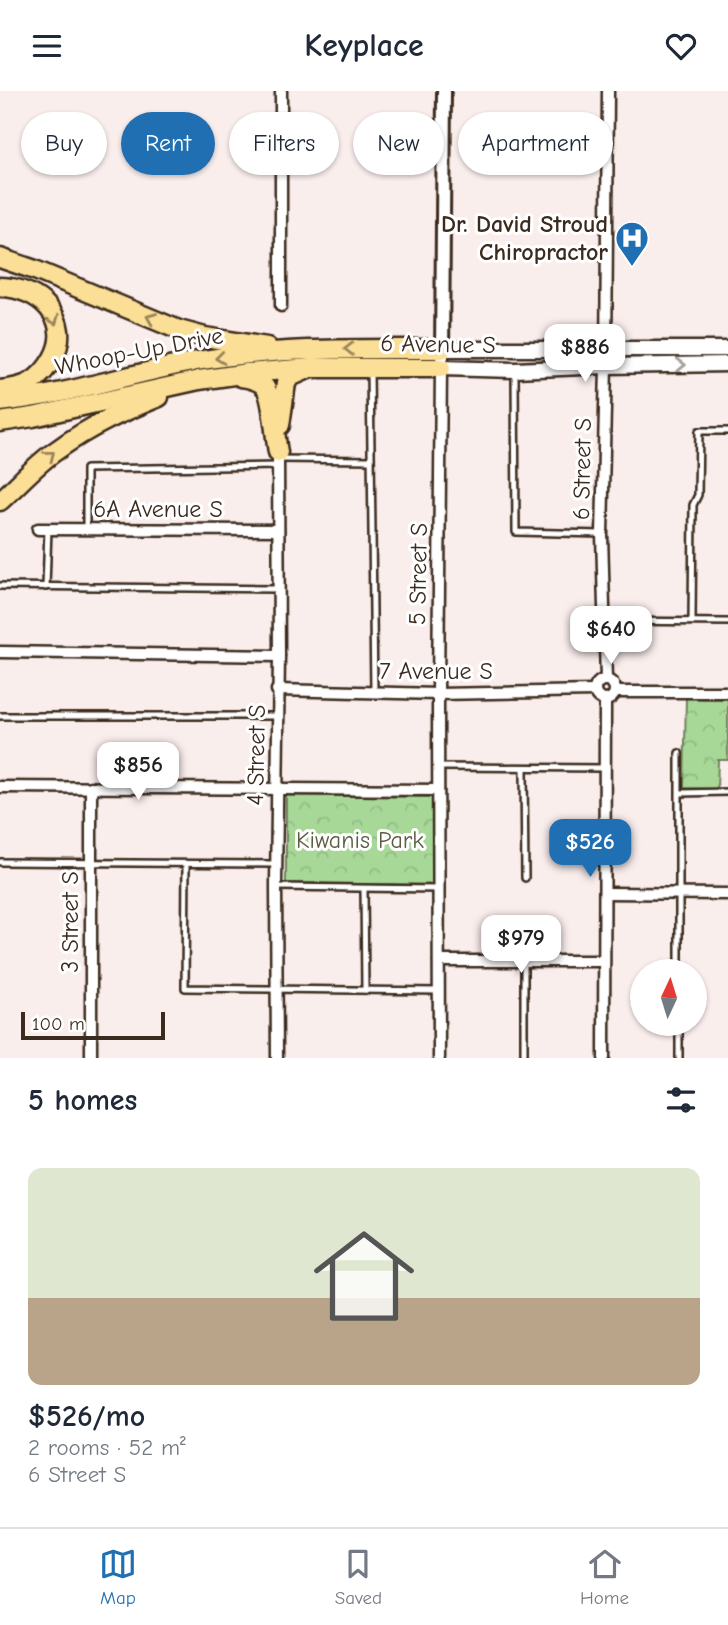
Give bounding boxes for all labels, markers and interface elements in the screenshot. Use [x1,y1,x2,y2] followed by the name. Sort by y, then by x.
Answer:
[28,27,66,65] icon: menu
[304,27,424,64] text: Keyplace
[662,27,700,65] icon: heart
[21,112,107,175] chip: Buy
[121,112,215,175] chip: Rent
[229,112,339,175] chip: Filters
[353,112,444,175] chip: New
[458,112,613,175] chip: Apartment
[441,210,608,266] place label: Dr. David Stroud Chiropractor
[613,219,651,268] hospital icon: Dr. David Stroud Chiropractor
[145,312,158,326] one-way arrow
[45,313,59,325] one-way arrow
[53,321,225,381] street label: Whoop-Up Drive
[544,324,626,384] pin: $886
[380,329,496,359] street label: 6 Avenue S
[560,333,610,360] text: $886
[344,341,354,357] one-way arrow
[214,350,226,365] one-way arrow
[676,357,687,373] one-way arrow
[567,418,597,520] street label: 6 Street S
[43,451,55,464] one-way arrow
[93,495,223,523] street label: 6A Avenue S
[403,523,433,625] street label: 5 Street S
[570,607,652,666] pin: $640
[586,615,636,642] text: $640
[379,657,493,685] street label: 7 Avenue S
[241,704,271,806] street label: 4 Street S
[97,743,179,802] pin: $856
[113,751,163,778] text: $856
[549,819,631,879] pin: $526
[296,826,424,854] park label: Kiwanis Park
[565,828,615,855] text: $526
[56,871,84,973] street label: 3 Street S
[480,915,562,975] pin: $979
[497,924,545,951] text: $979
[630,959,707,1036] north arrow
[630,959,707,1036] map controls
[21,1009,164,1041] scale bar
[32,1013,85,1035] text: 100 m
[662,1081,700,1119] icon: filters
[28,1083,137,1118] text: 5 homes
[301,1213,427,1339] icon: home
[28,1399,145,1434] text: $526/mo
[28,1434,186,1461] text: 2 rooms · 52 m²
[28,1461,126,1488] text: 6 Street S
[99,1545,137,1609] tab: Map
[335,1545,382,1609] tab: Saved
[580,1545,629,1609] tab: Home

